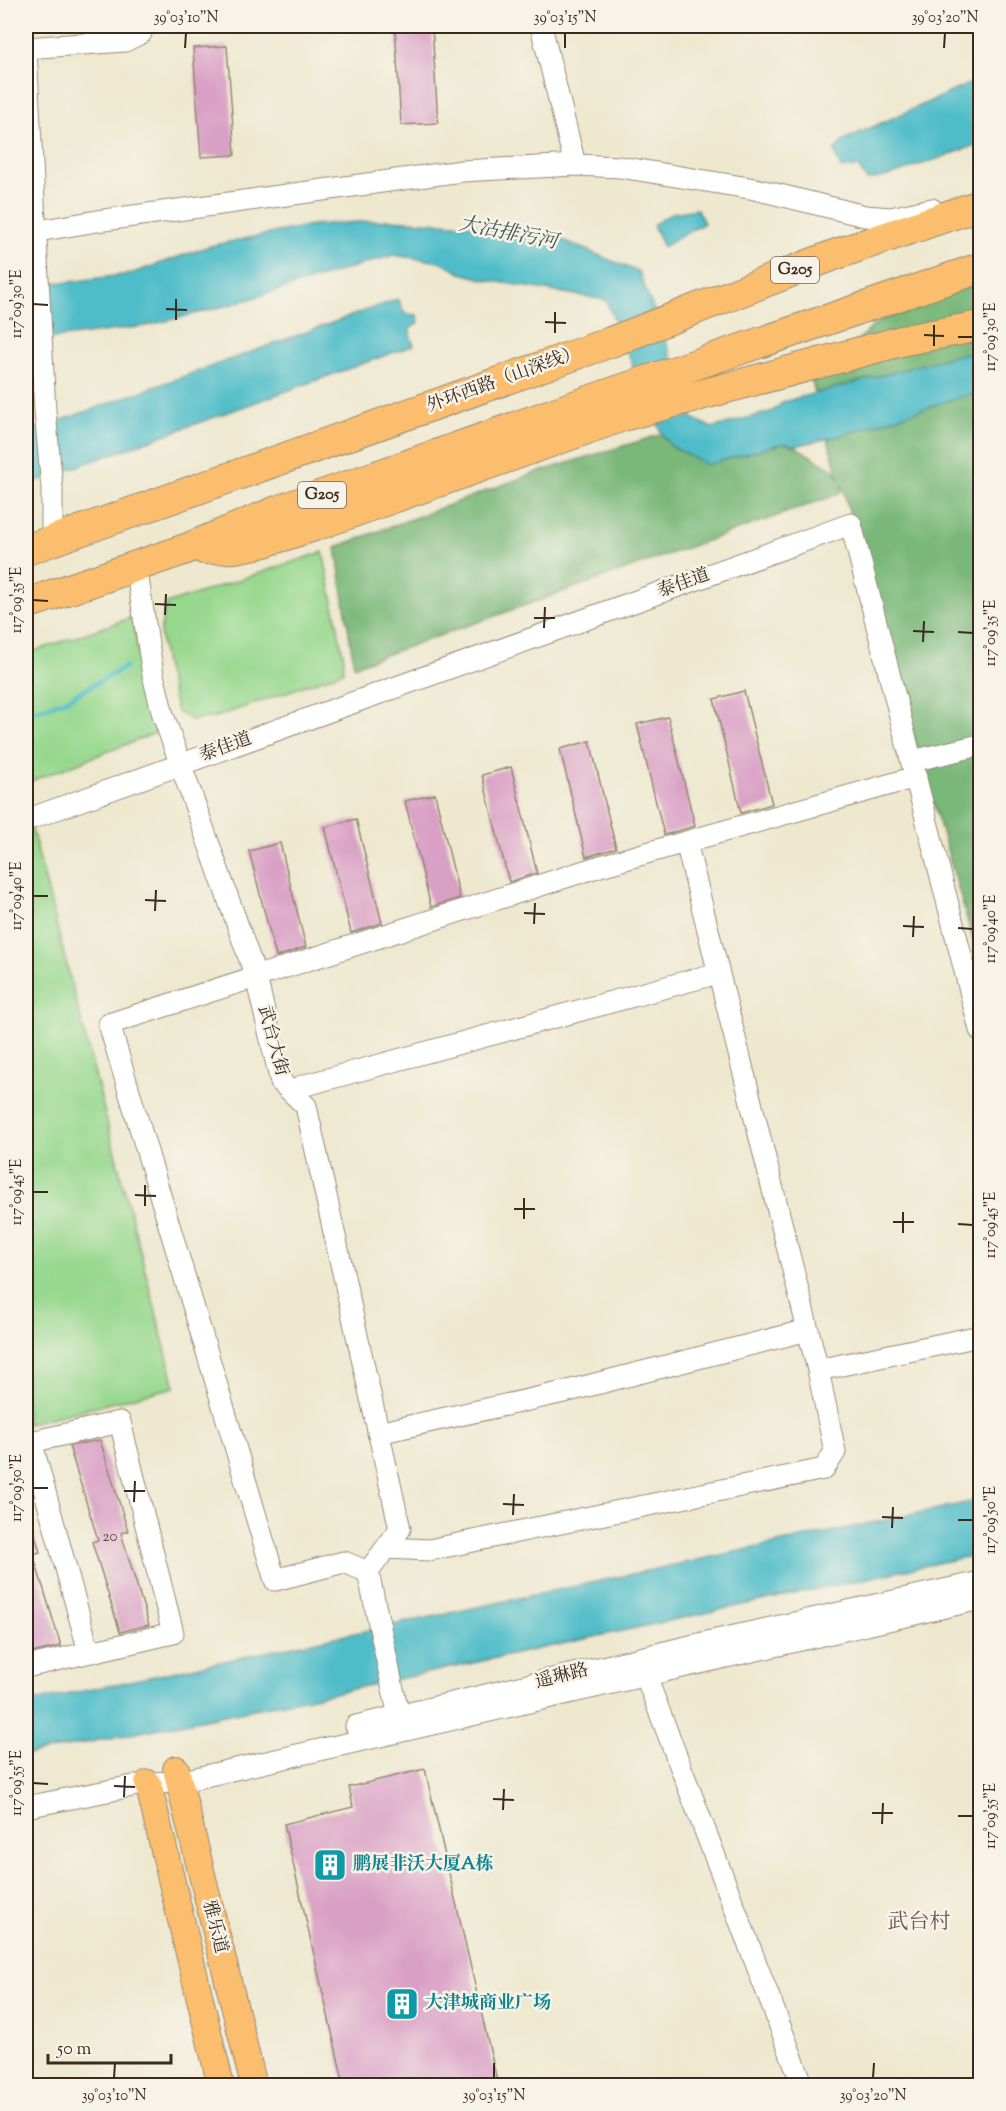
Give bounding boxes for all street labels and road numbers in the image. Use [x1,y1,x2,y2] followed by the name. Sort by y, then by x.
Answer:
[771,257,819,283] road number: G205
[423,340,585,420] street label: 外环西路（山深线）
[298,482,346,508] road number: G205
[654,563,714,605] street label: 泰佳道
[196,727,256,769] street label: 泰佳道
[250,1003,294,1079] street label: 武台大街
[533,1658,591,1696] street label: 遥琳路
[195,1898,233,1956] street label: 雅乐道

